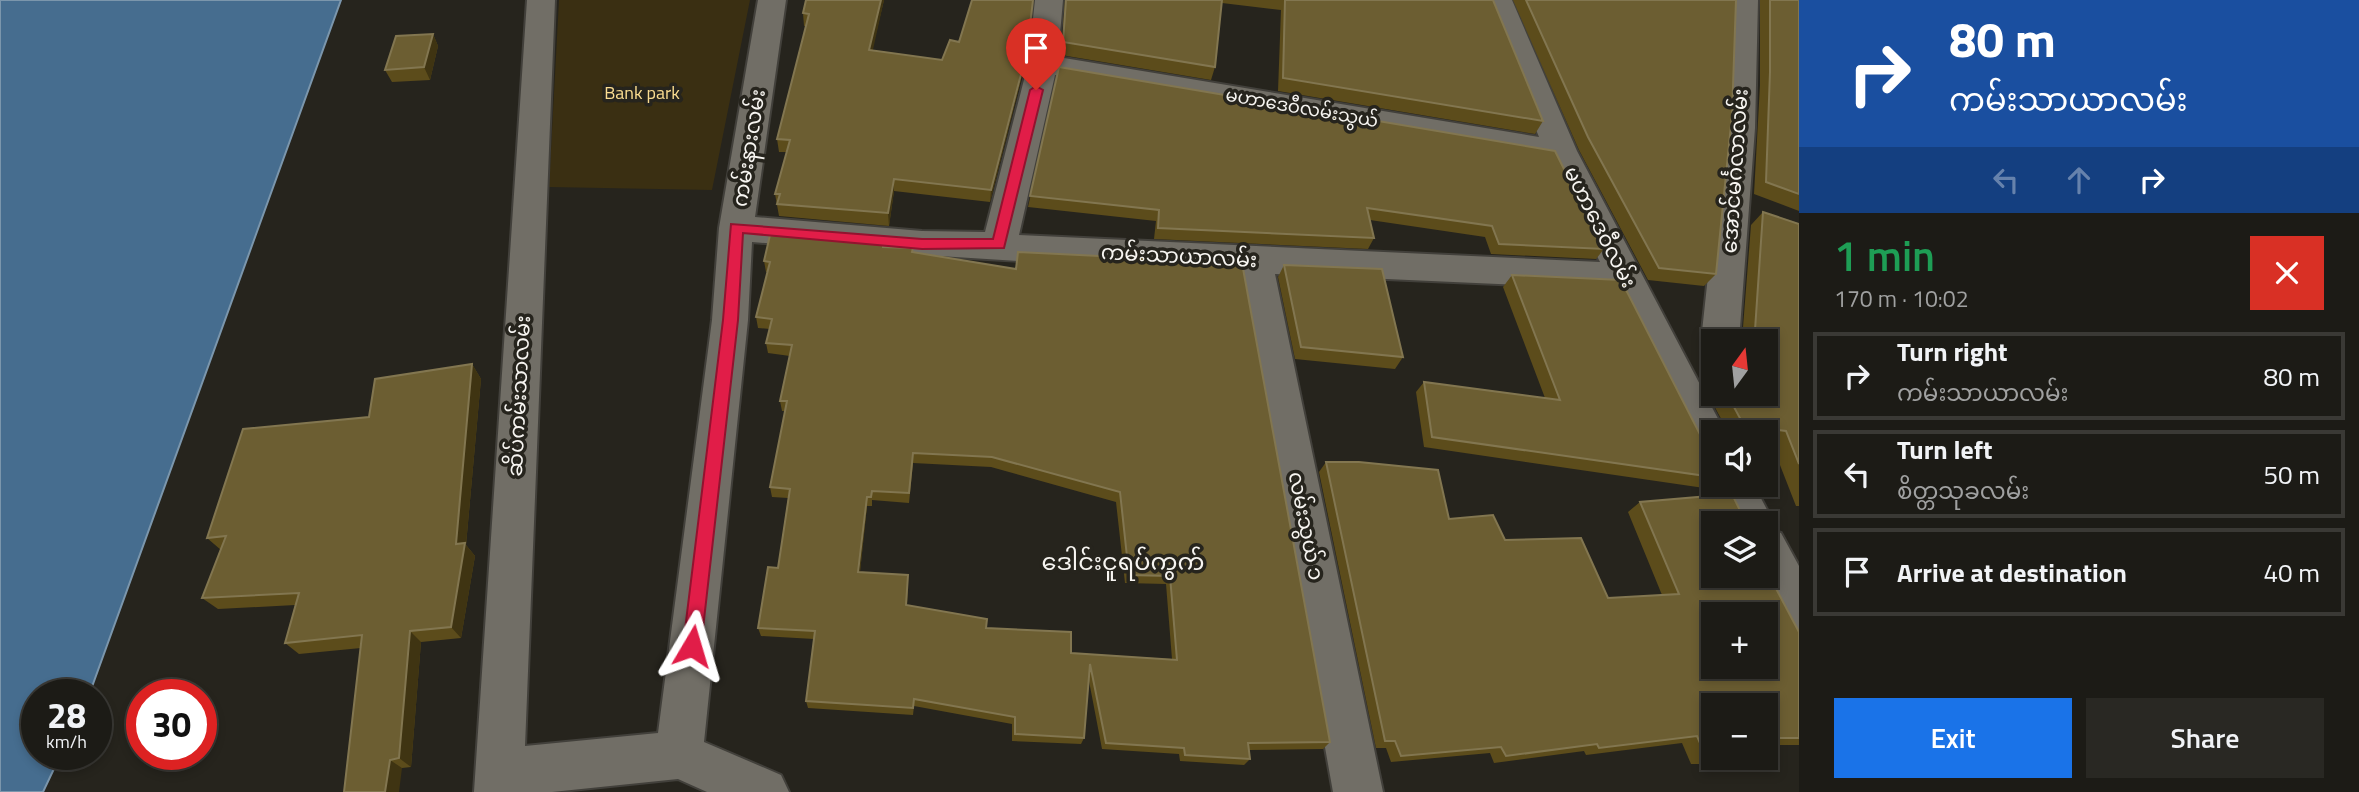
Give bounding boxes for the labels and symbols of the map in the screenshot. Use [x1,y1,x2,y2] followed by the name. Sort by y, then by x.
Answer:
[1006,18,1066,90] pin
[604,79,680,106] park label: Bank park
[1223,81,1381,136] street label: မဟာဒေဝီလမ်းသွယ်
[723,87,775,209] street label: ကမ်းနားလမ်း
[1712,87,1756,254] street label: အောင်မင်္ဂလာလမ်း
[1556,160,1645,293] street label: မဟာဒေဝီလမ်း
[1100,235,1258,275] street label: ကမ်းသာယာလမ်း
[498,315,538,477] street label: ဆိပ်ကမ်းသာလမ်း
[1701,329,1778,406] north arrow
[1280,469,1333,583] street label: လမ်းသွယ် ၁
[1042,543,1204,581] district label: ဒေါင်းငူရပ်ကွက်
[655,609,729,683] position arrow
[126,679,217,770] speed limit sign: 30

